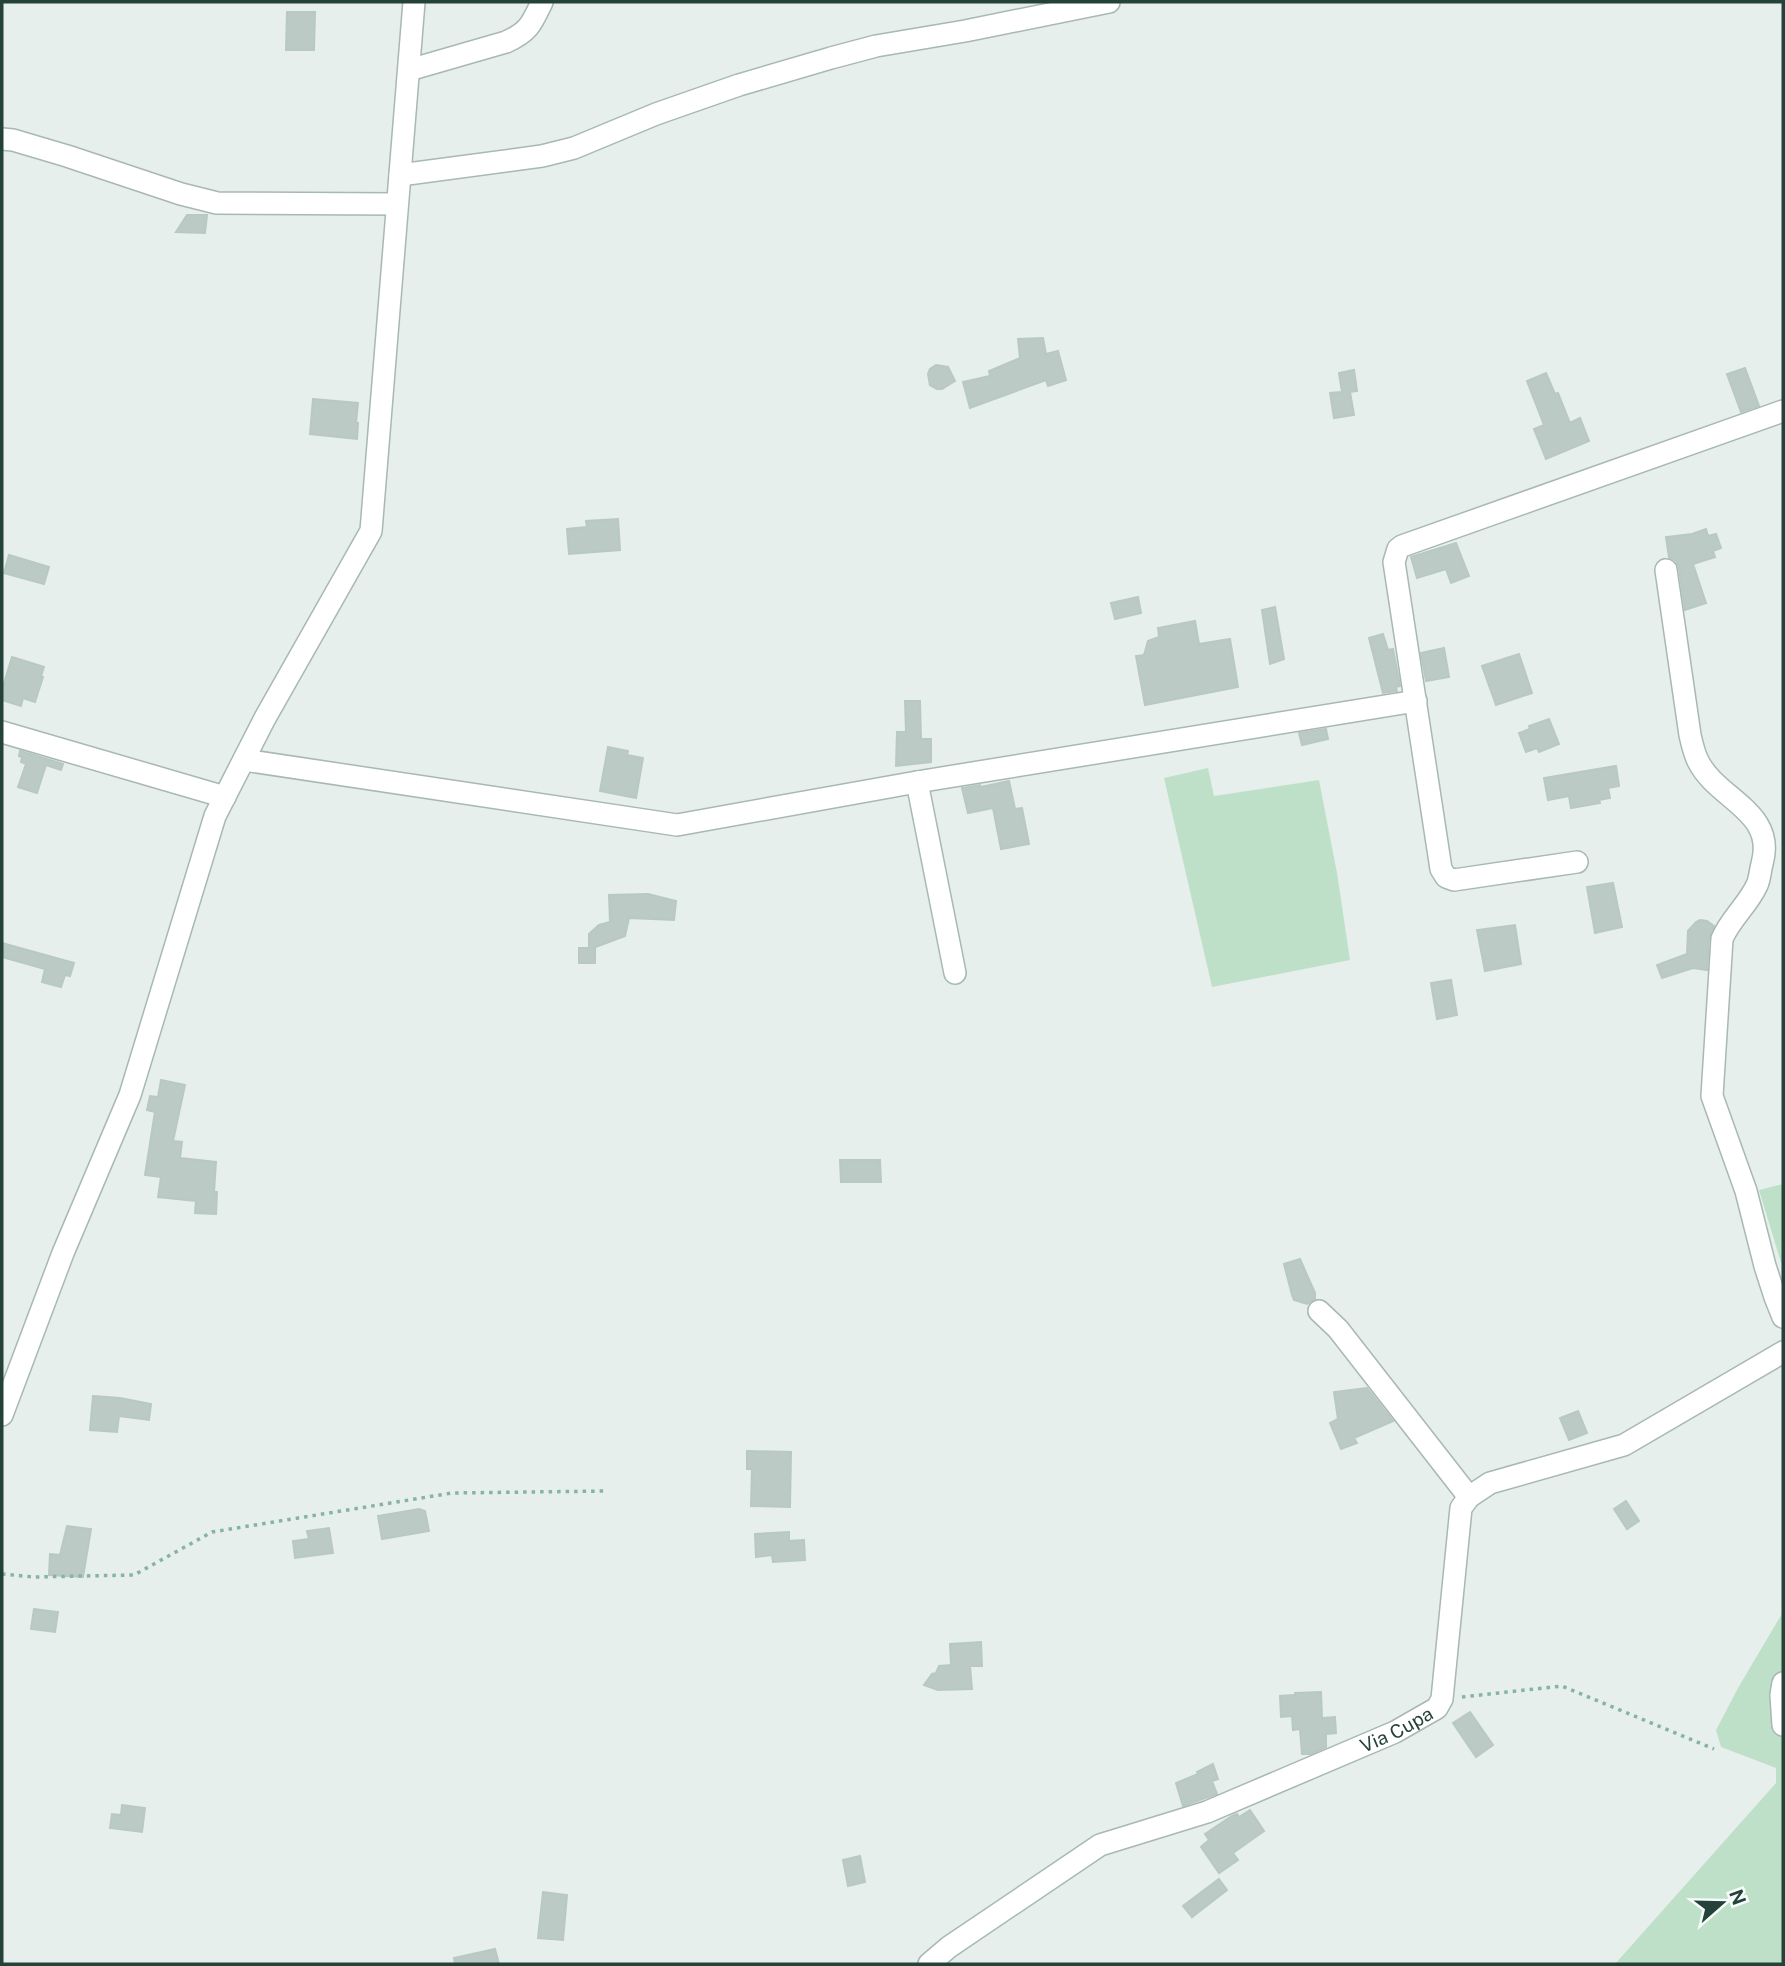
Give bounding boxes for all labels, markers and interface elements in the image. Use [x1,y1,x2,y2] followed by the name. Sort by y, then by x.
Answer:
[1357,1702,1437,1757] street label: Via Cupa
[1687,1868,1757,1938] north arrow
[1725,1886,1751,1908] text: N

